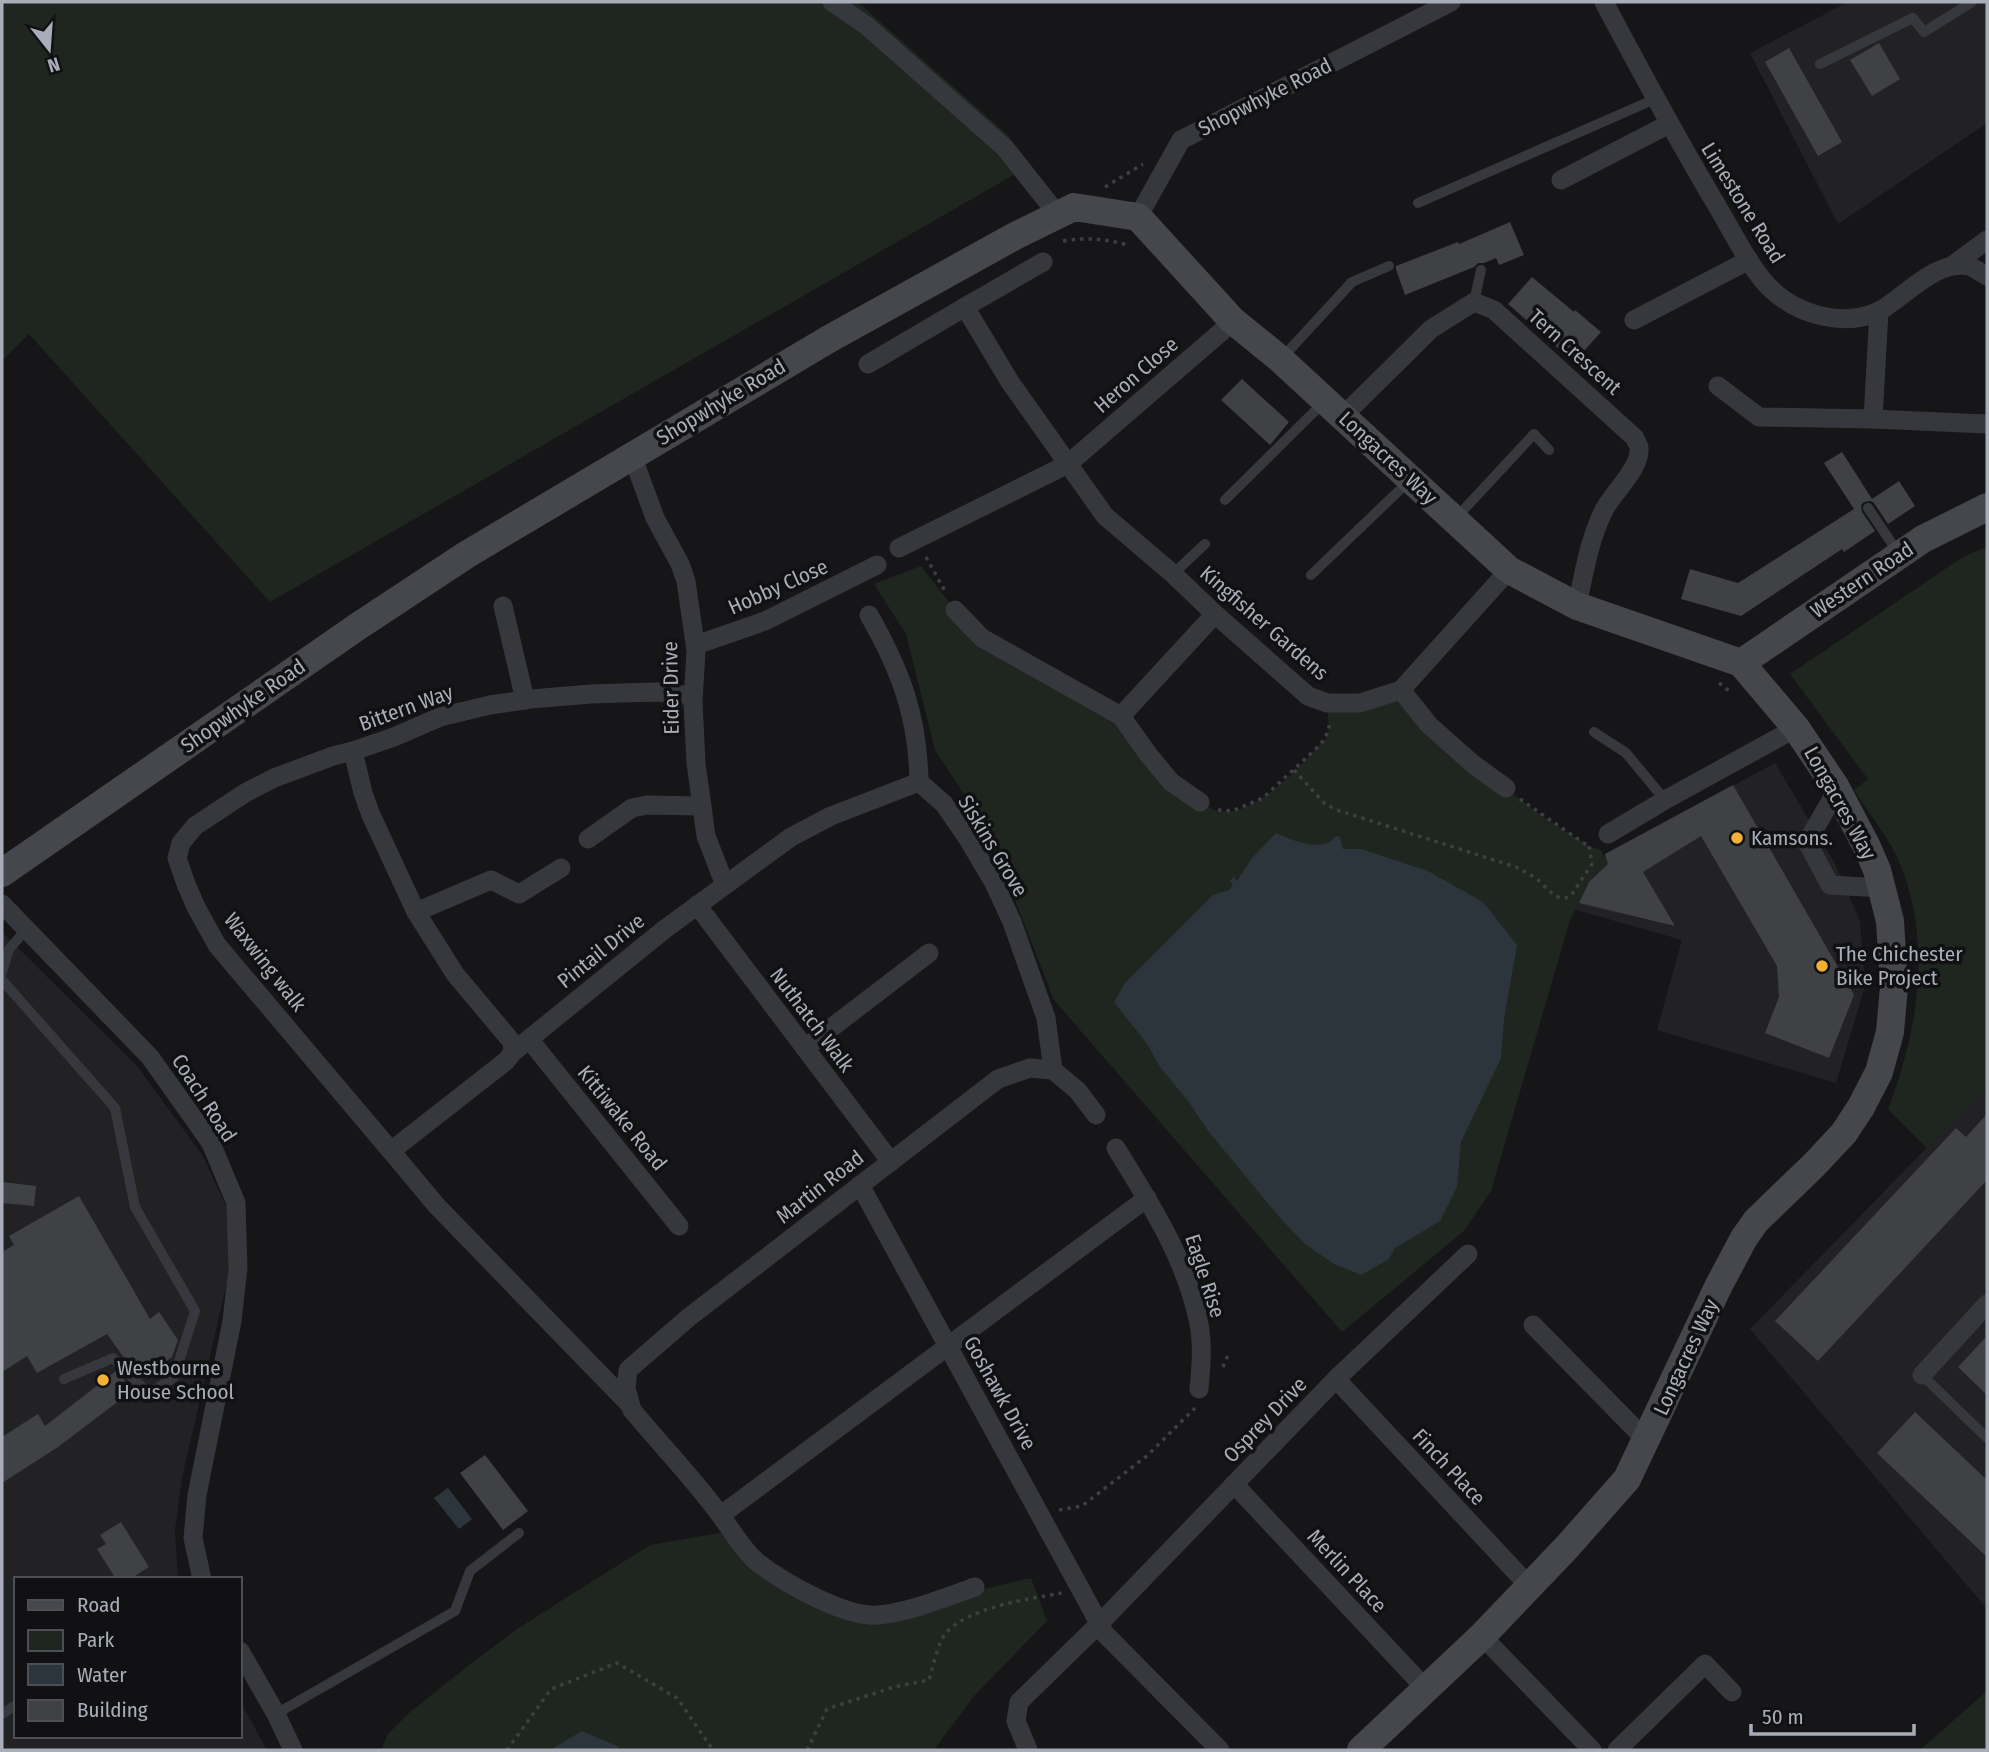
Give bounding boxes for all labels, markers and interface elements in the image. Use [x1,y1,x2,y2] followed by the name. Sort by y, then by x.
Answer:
[14,14,84,84] north arrow
[45,52,63,77] text: N
[1194,52,1336,142] street label: Shopwhyke Road
[1696,138,1790,268] street label: Limestone Road
[1523,304,1627,400] street label: Tern Crescent
[1089,331,1183,419] street label: Heron Close
[652,353,790,451] street label: Shopwhyke Road
[1333,406,1443,511] street label: Longacres Way
[1806,536,1918,624] street label: Western Road
[724,553,832,621] street label: Hobby Close
[1194,560,1334,686] street label: Kingfisher Gardens
[657,641,685,735] street label: Eider Drive
[176,653,310,759] street label: Shopwhyke Road
[355,679,457,737] street label: Bittern Way
[1798,742,1882,865] street label: Longacres Way
[952,790,1034,902] street label: Siskins Grove
[1751,825,1833,851] place label: Kamsons.
[1729,830,1745,846] marker: Kamsons.
[218,907,312,1017] street label: Waxwing walk
[552,908,650,994] street label: Pintail Drive
[1836,941,1963,991] place label: The Chichester Bike Project
[1814,958,1830,974] marker: The Chichester Bike Project
[764,963,860,1078] street label: Nuthatch Walk
[166,1049,242,1147] street label: Coach Road
[572,1060,672,1176] street label: Kittiwake Road
[771,1145,869,1229] street label: Martin Road
[1179,1231,1231,1321] street label: Eagle Rise
[1648,1294,1724,1419] street label: Longacres Way
[958,1331,1042,1455] street label: Goshawk Drive
[117,1355,235,1405] place label: Westbourne House School
[95,1372,111,1388] marker: Westbourne House School
[1218,1372,1312,1468] street label: Osprey Drive
[1407,1423,1491,1511] street label: Finch Place
[1302,1524,1392,1618] street label: Merlin Place
[14,1577,242,1738] legend
[77,1592,121,1618] text: Road
[77,1627,115,1653] text: Park
[77,1662,127,1688] text: Water
[1751,1692,1914,1736] scale bar
[77,1697,148,1723] text: Building
[1762,1704,1804,1730] text: 50 m

